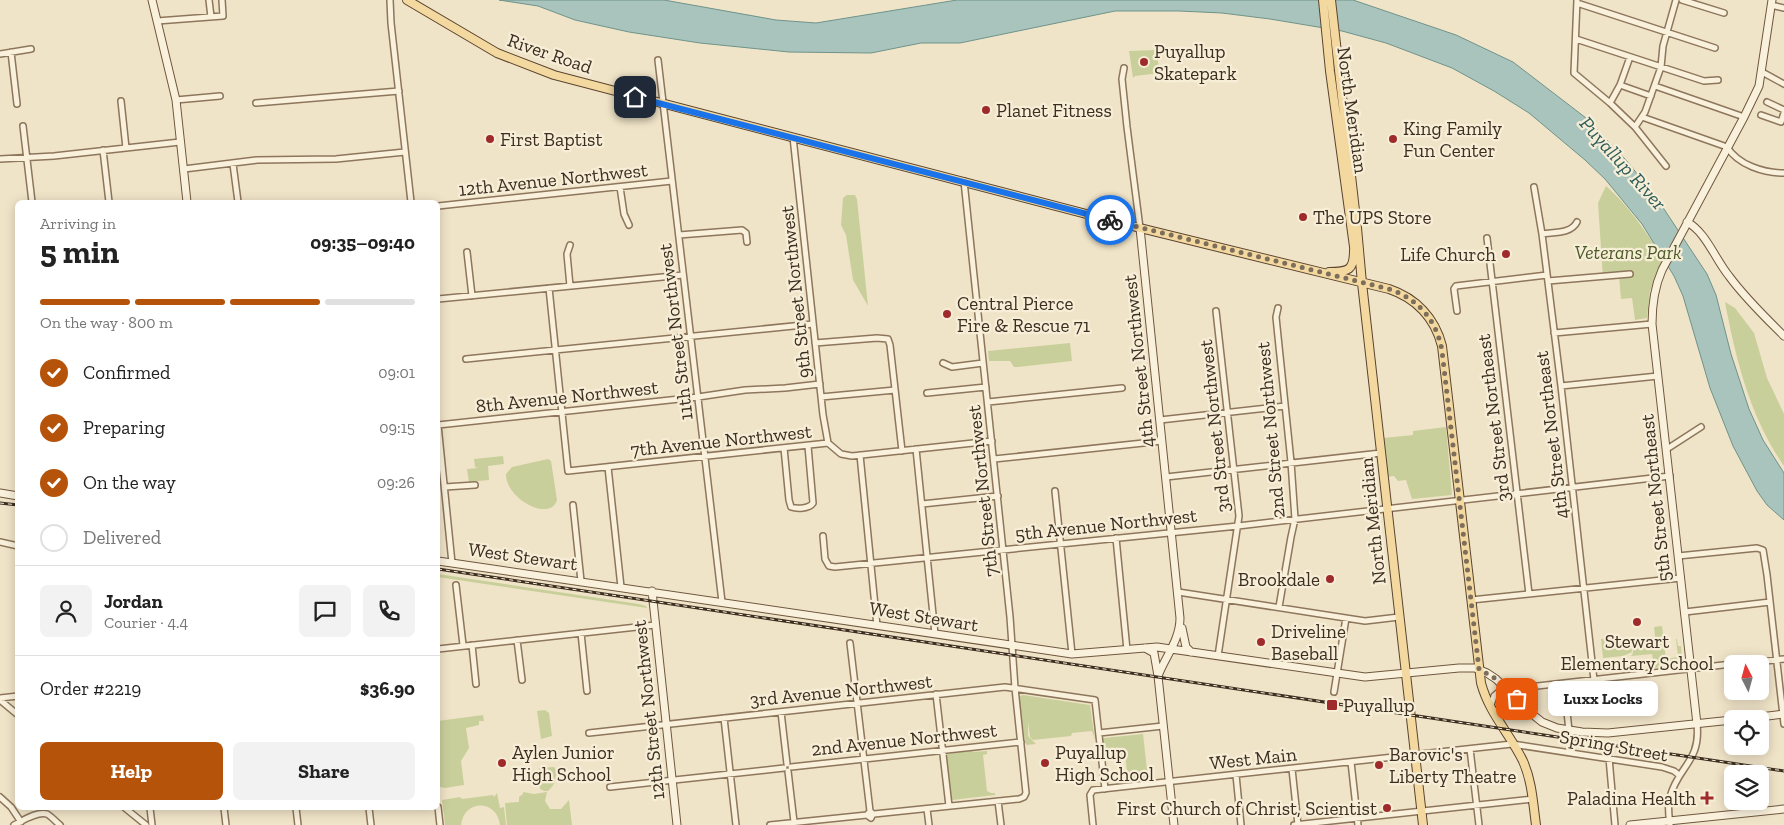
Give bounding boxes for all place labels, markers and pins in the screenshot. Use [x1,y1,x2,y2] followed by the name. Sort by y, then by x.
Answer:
[1154,40,1237,85] place label: Puyallup Skatepark
[1138,56,1150,68] marker: Puyallup Skatepark
[614,76,656,118] pin
[996,99,1112,122] place label: Planet Fitness
[980,104,992,116] marker: Planet Fitness
[1403,117,1502,162] place label: King Family Fun Center
[500,128,602,151] place label: First Baptist
[484,133,496,145] marker: First Baptist
[1387,133,1399,145] marker: King Family Fun Center
[1313,206,1432,229] place label: The UPS Store
[1297,211,1309,223] marker: The UPS Store
[1400,243,1496,266] place label: Life Church
[1500,248,1512,260] marker: Life Church
[957,292,1090,337] place label: Central Pierce Fire & Rescue 71
[941,308,953,320] marker: Central Pierce Fire & Rescue 71
[1238,568,1320,591] place label: Brookdale
[1324,573,1336,585] marker: Brookdale
[1631,616,1643,628] marker: Stewart Elementary School
[1271,620,1346,665] place label: Driveline Baseball
[1560,630,1714,675] place label: Stewart Elementary School
[1255,636,1267,648] marker: Driveline Baseball
[1496,678,1538,720] pin
[1547,682,1657,716] callout: Luxx Locks
[1343,694,1414,717] place label: Puyallup
[1325,698,1339,712] marker: Puyallup
[512,741,615,786] place label: Aylen Junior High School
[1055,741,1154,786] place label: Puyallup High School
[1389,743,1517,788] place label: Barovic's Liberty Theatre
[496,757,508,769] marker: Aylen Junior High School
[1039,757,1051,769] marker: Puyallup High School
[1373,759,1385,771] marker: Barovic's Liberty Theatre
[1567,787,1696,810] place label: Paladina Health
[1700,791,1714,805] marker: Paladina Health
[1117,797,1377,820] place label: First Church of Christ, Scientist
[1381,802,1393,814] marker: First Church of Christ, Scientist

